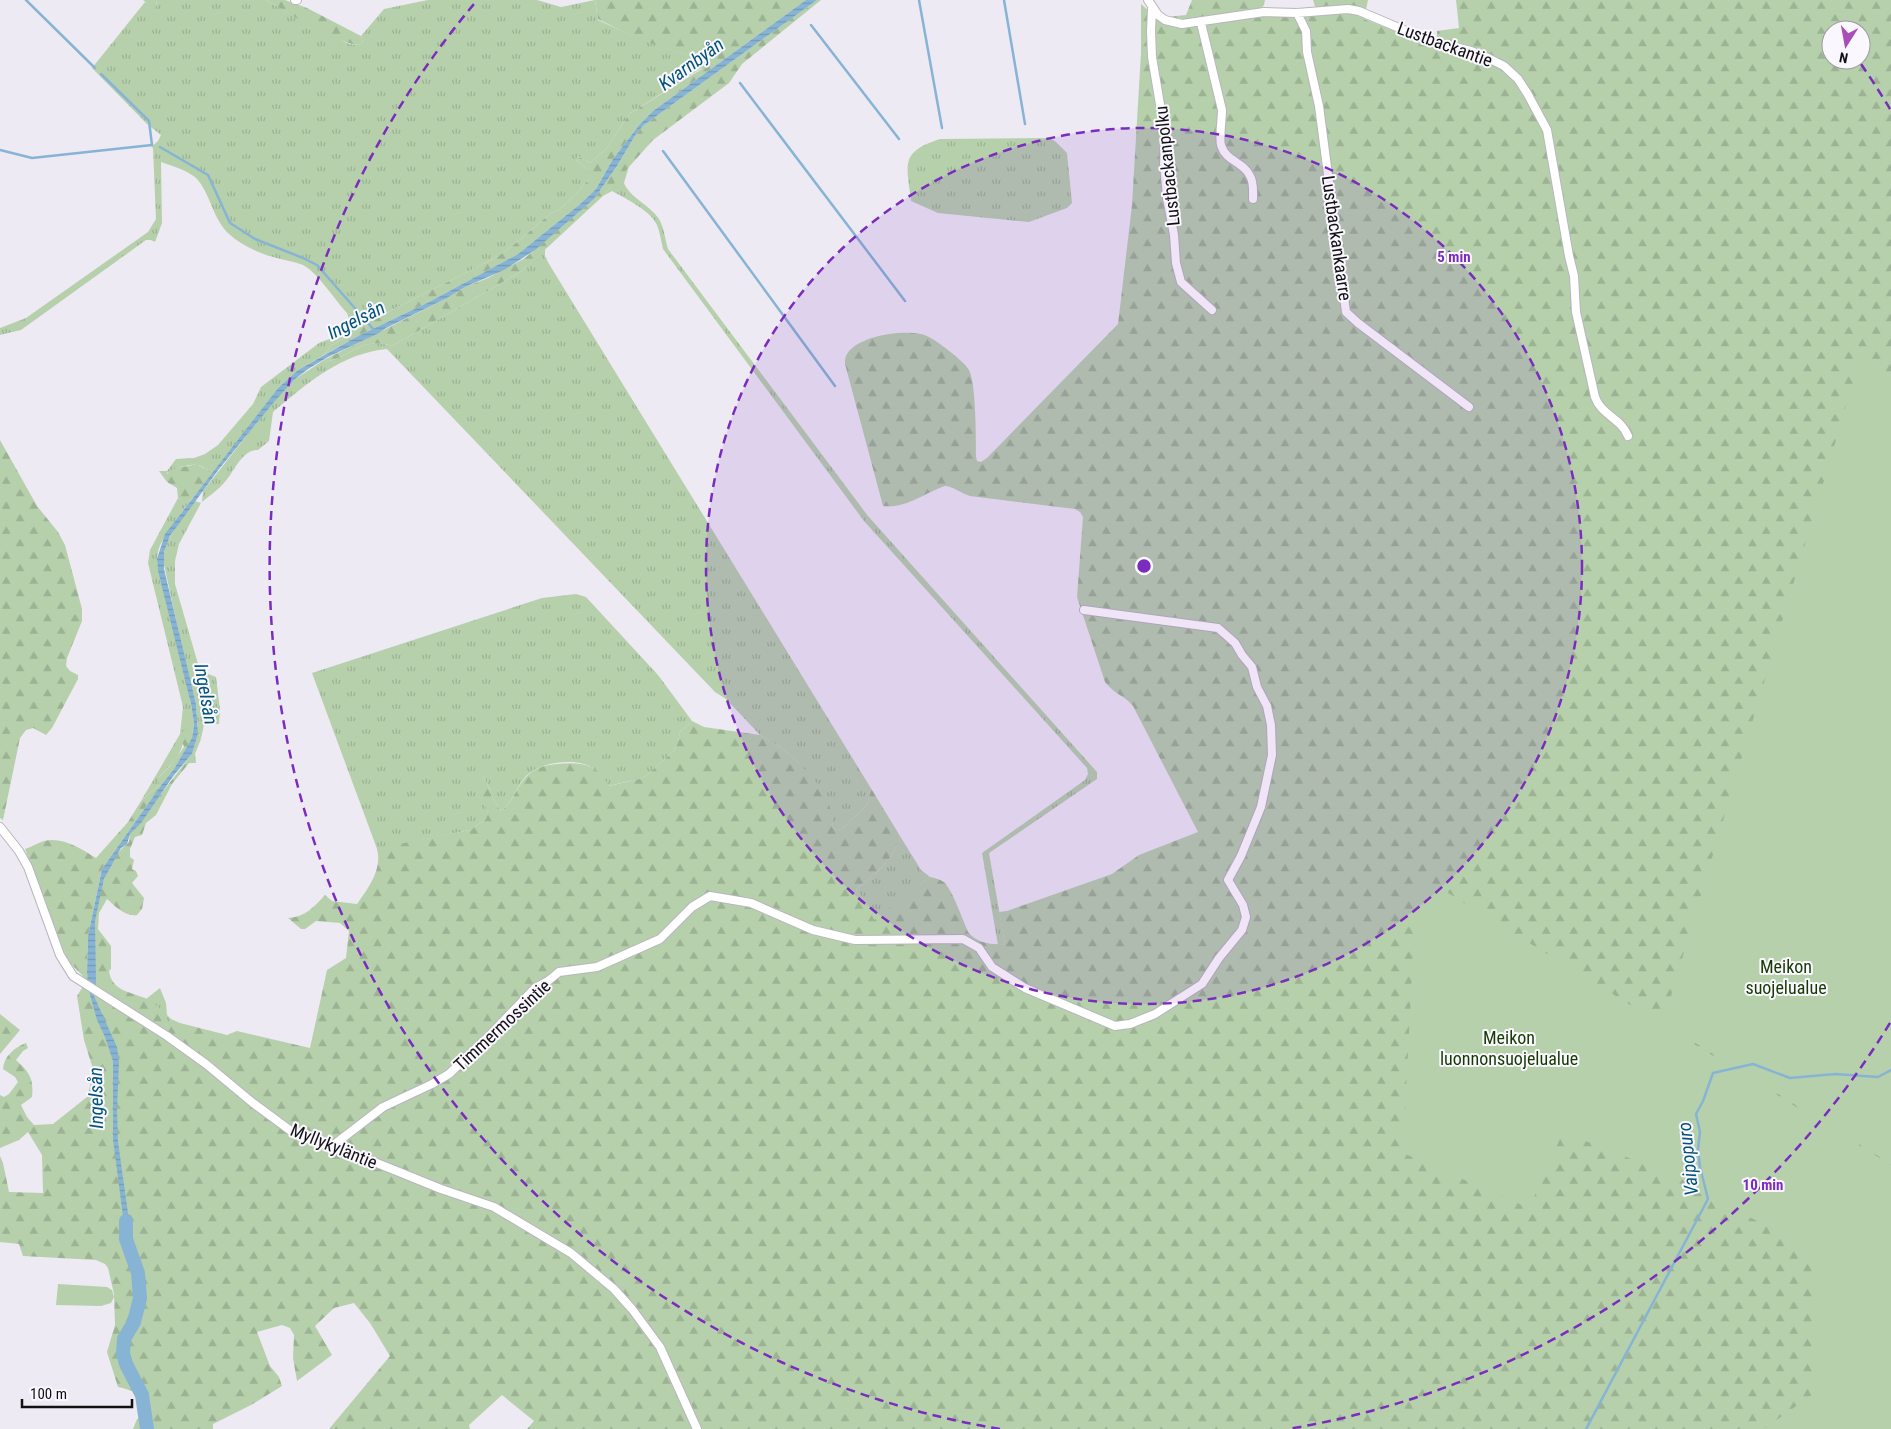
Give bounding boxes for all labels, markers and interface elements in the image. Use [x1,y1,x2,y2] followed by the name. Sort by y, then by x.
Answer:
[1395,17,1495,71] street label: Lustbackantie
[1821,20,1871,70] north arrow
[654,33,728,95] water label: Kvarnbyån
[1838,49,1849,66] text: N
[1150,105,1184,227] street label: Lustbackanpolku
[1318,174,1356,302] street label: Lustbackankaarre
[1437,248,1471,266] text: 5 min
[323,296,389,344] water label: Ingelsån
[1135,557,1153,575] centre of rings
[189,662,223,726] water label: Ingelsån
[1745,956,1827,998] park label: Meikon suojelualue
[449,975,555,1075] street label: Timmermossintie
[1440,1027,1578,1069] park label: Meikon luonnonsuojelualue
[84,1067,108,1129] water label: Ingelsån
[287,1119,381,1173] street label: Myllykyläntie
[1673,1121,1703,1197] water label: Vaipopuro
[1743,1176,1783,1194] text: 10 min
[22,1376,132,1408] scale bar
[30,1385,67,1403] text: 100 m

